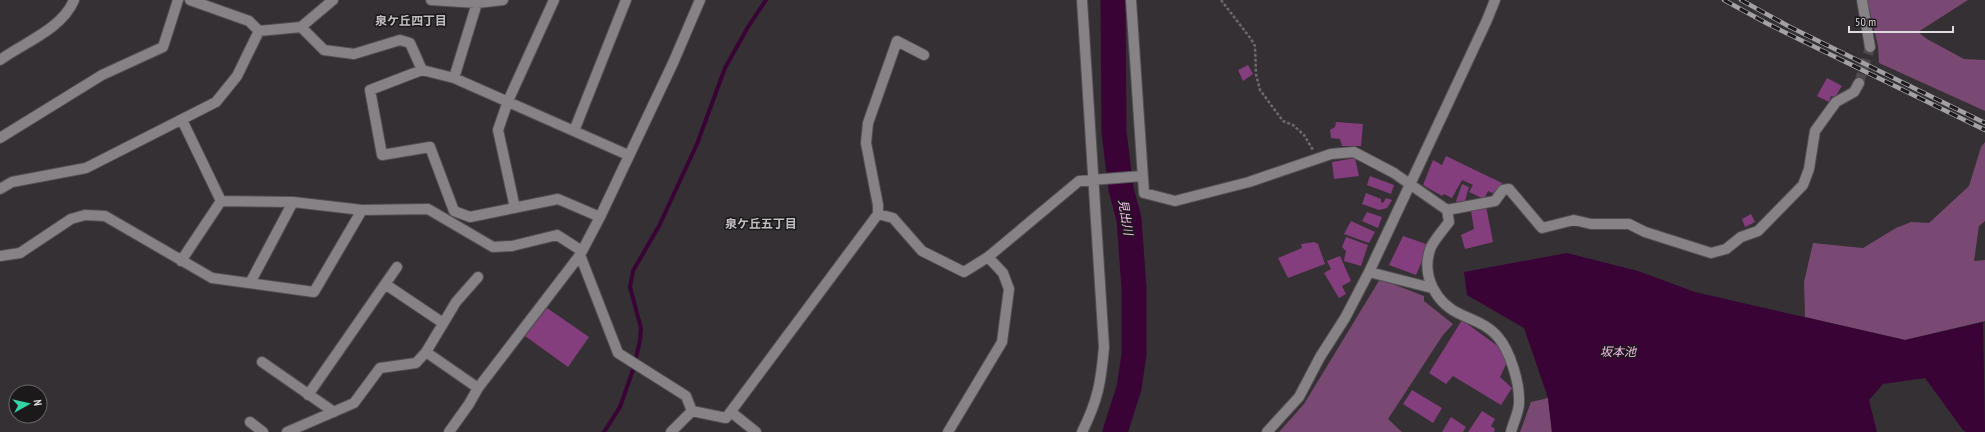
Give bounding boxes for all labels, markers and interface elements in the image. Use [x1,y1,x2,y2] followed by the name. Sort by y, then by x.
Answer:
[1849,8,1953,34] scale bar
[375,13,447,28] district label: 泉ケ丘四丁目
[1855,14,1876,29] text: 50 m
[1116,198,1137,238] water label: 見出川
[725,216,797,231] district label: 泉ケ丘五丁目
[1600,344,1637,359] water label: 坂本池
[8,384,48,424] north arrow
[31,399,45,407] text: N

